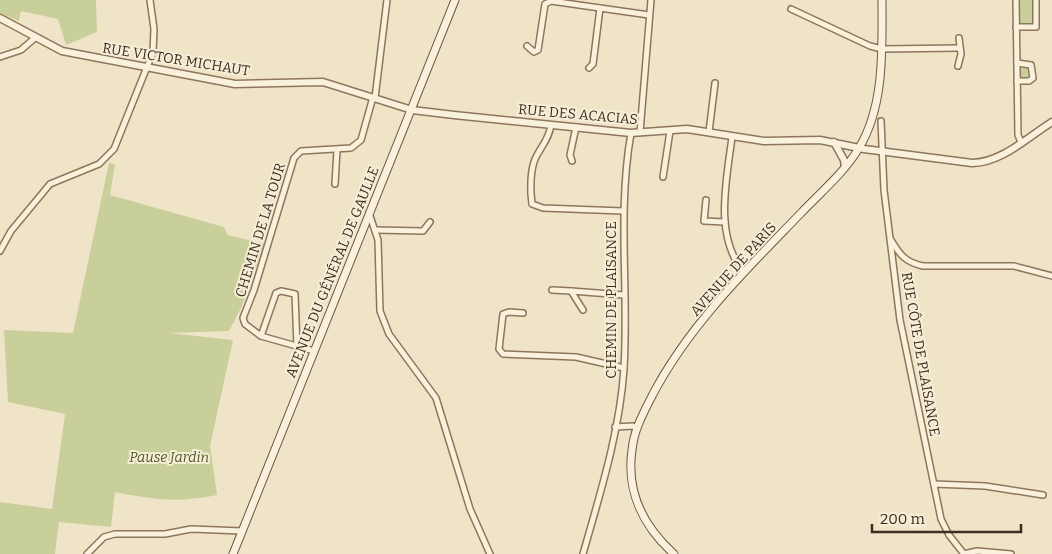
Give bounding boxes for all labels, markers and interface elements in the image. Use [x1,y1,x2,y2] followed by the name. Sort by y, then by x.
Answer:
[101,39,251,80] street label: RUE VICTOR MICHAUT
[517,101,638,128] street label: RUE DES ACACIAS
[232,161,289,299] street label: CHEMIN DE LA TOUR
[281,164,383,380] street label: AVENUE DU GÉNÉRAL DE GAULLE
[687,219,780,320] street label: AVENUE DE PARIS
[603,221,620,379] street label: CHEMIN DE PLAISANCE
[898,270,944,438] street label: RUE CÔTE DE PLAISANCE
[129,449,209,466] park label: Pause Jardin
[872,502,1021,534] scale bar
[880,510,925,528] text: 200 m

